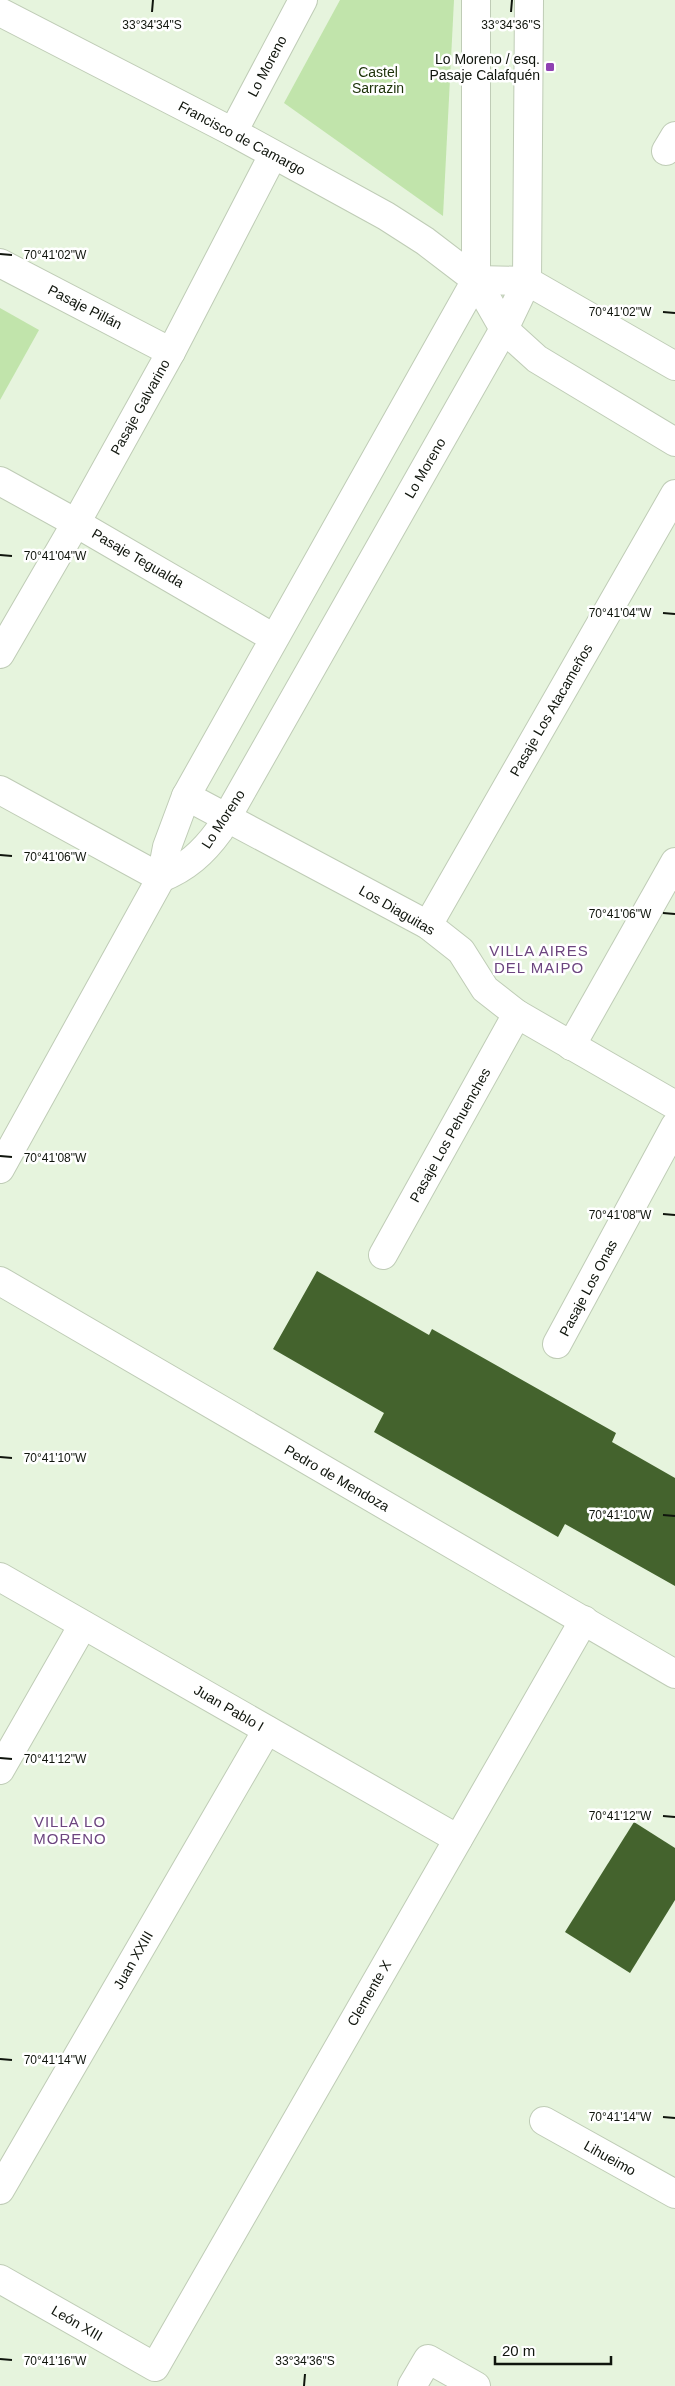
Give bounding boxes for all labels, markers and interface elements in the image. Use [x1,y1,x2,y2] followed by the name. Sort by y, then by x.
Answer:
[122,18,182,32] text: 33°34'34"S
[481,18,541,32] text: 33°34'36"S
[244,33,290,99] street label: Lo Moreno
[429,51,540,83] place label: Lo Moreno / esq. Pasaje Calafquén
[544,61,556,73] marker: Lo Moreno / esq. Pasaje Calafquén
[352,64,404,96] park label: Castel Sarrazin
[176,98,308,178] street label: Francisco de Camargo
[24,248,87,262] text: 70°41'02"W
[45,281,125,333] street label: Pasaje Pillán
[589,305,652,319] text: 70°41'02"W
[107,356,173,458] street label: Pasaje Galvarino
[401,435,449,501] street label: Lo Moreno
[89,525,187,591] street label: Pasaje Tegualda
[24,549,87,563] text: 70°41'04"W
[589,606,652,620] text: 70°41'04"W
[507,641,595,779] street label: Pasaje Los Atacameños
[198,786,248,851] street label: Lo Moreno
[24,850,87,864] text: 70°41'06"W
[356,882,438,938] street label: Los Diaguitas
[589,907,652,921] text: 70°41'06"W
[489,942,589,976] district label: VILLA AIRES DEL MAIPO
[406,1065,494,1205] street label: Pasaje Los Pehuenches
[24,1151,87,1165] text: 70°41'08"W
[589,1208,652,1222] text: 70°41'08"W
[556,1237,620,1339] street label: Pasaje Los Onas
[282,1441,392,1515] street label: Pedro de Mendoza
[24,1451,87,1465] text: 70°41'10"W
[589,1508,652,1522] text: 70°41'10"W
[191,1682,267,1734] street label: Juan Pablo I
[24,1752,87,1766] text: 70°41'12"W
[589,1809,652,1823] text: 70°41'12"W
[33,1813,107,1847] district label: VILLA LO MORENO
[110,1928,156,1992] street label: Juan XXIII
[344,1957,395,2029] street label: Clemente X
[24,2053,87,2067] text: 70°41'14"W
[589,2110,652,2124] text: 70°41'14"W
[581,2137,639,2179] street label: Lihueimo
[49,2302,105,2344] street label: León XIII
[495,2334,611,2366] scale bar
[502,2342,535,2359] text: 20 m
[24,2354,87,2368] text: 70°41'16"W
[275,2354,335,2368] text: 33°34'36"S

